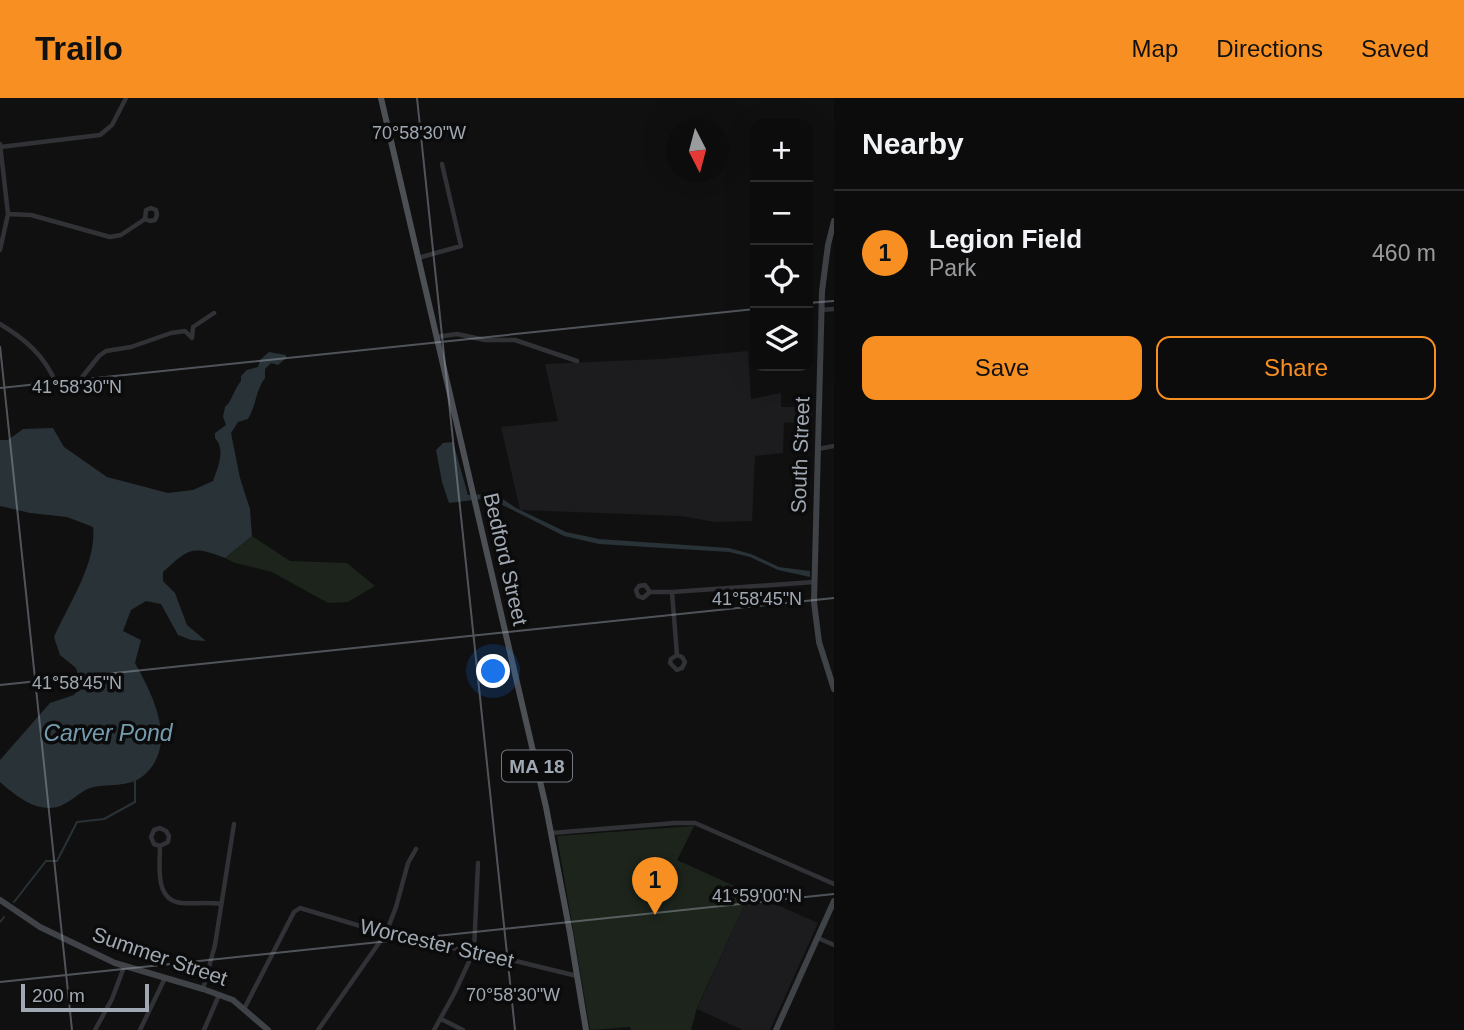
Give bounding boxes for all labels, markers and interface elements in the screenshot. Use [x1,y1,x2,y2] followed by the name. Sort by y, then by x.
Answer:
[35,30,123,67] text: Trailo
[1132,35,1178,62] text: Map
[1216,35,1323,62] text: Directions
[1361,35,1429,62] text: Saved
[666,119,729,182] north arrow
[750,119,813,371] map controls
[750,119,813,182] button: +
[372,123,466,143] text: 70°58'30"W
[862,127,964,160] text: Nearby
[750,182,813,245] button: −
[929,224,1082,254] text: Legion Field
[879,240,891,266] text: 1
[1372,240,1436,266] text: 460 m
[750,245,813,308] button: locate
[929,255,976,281] text: Park
[750,308,813,371] button: layers
[862,336,1142,400] button: Save
[1156,336,1436,400] button: Share
[32,377,122,397] text: 41°58'30"N
[786,396,814,514] street label: South Street
[480,490,532,628] street label: Bedford Street
[712,589,802,609] text: 41°58'45"N
[476,654,510,688] your location
[32,673,122,693] text: 41°58'45"N
[43,720,174,746] water label: Carver Pond
[502,750,572,782] road number: MA 18
[632,857,678,915] pin: 1
[712,886,802,906] text: 41°59'00"N
[358,914,516,972] street label: Worcester Street
[89,922,231,990] street label: Summer Street
[21,981,149,1013] scale bar
[32,985,85,1006] text: 200 m
[466,985,560,1005] text: 70°58'30"W

